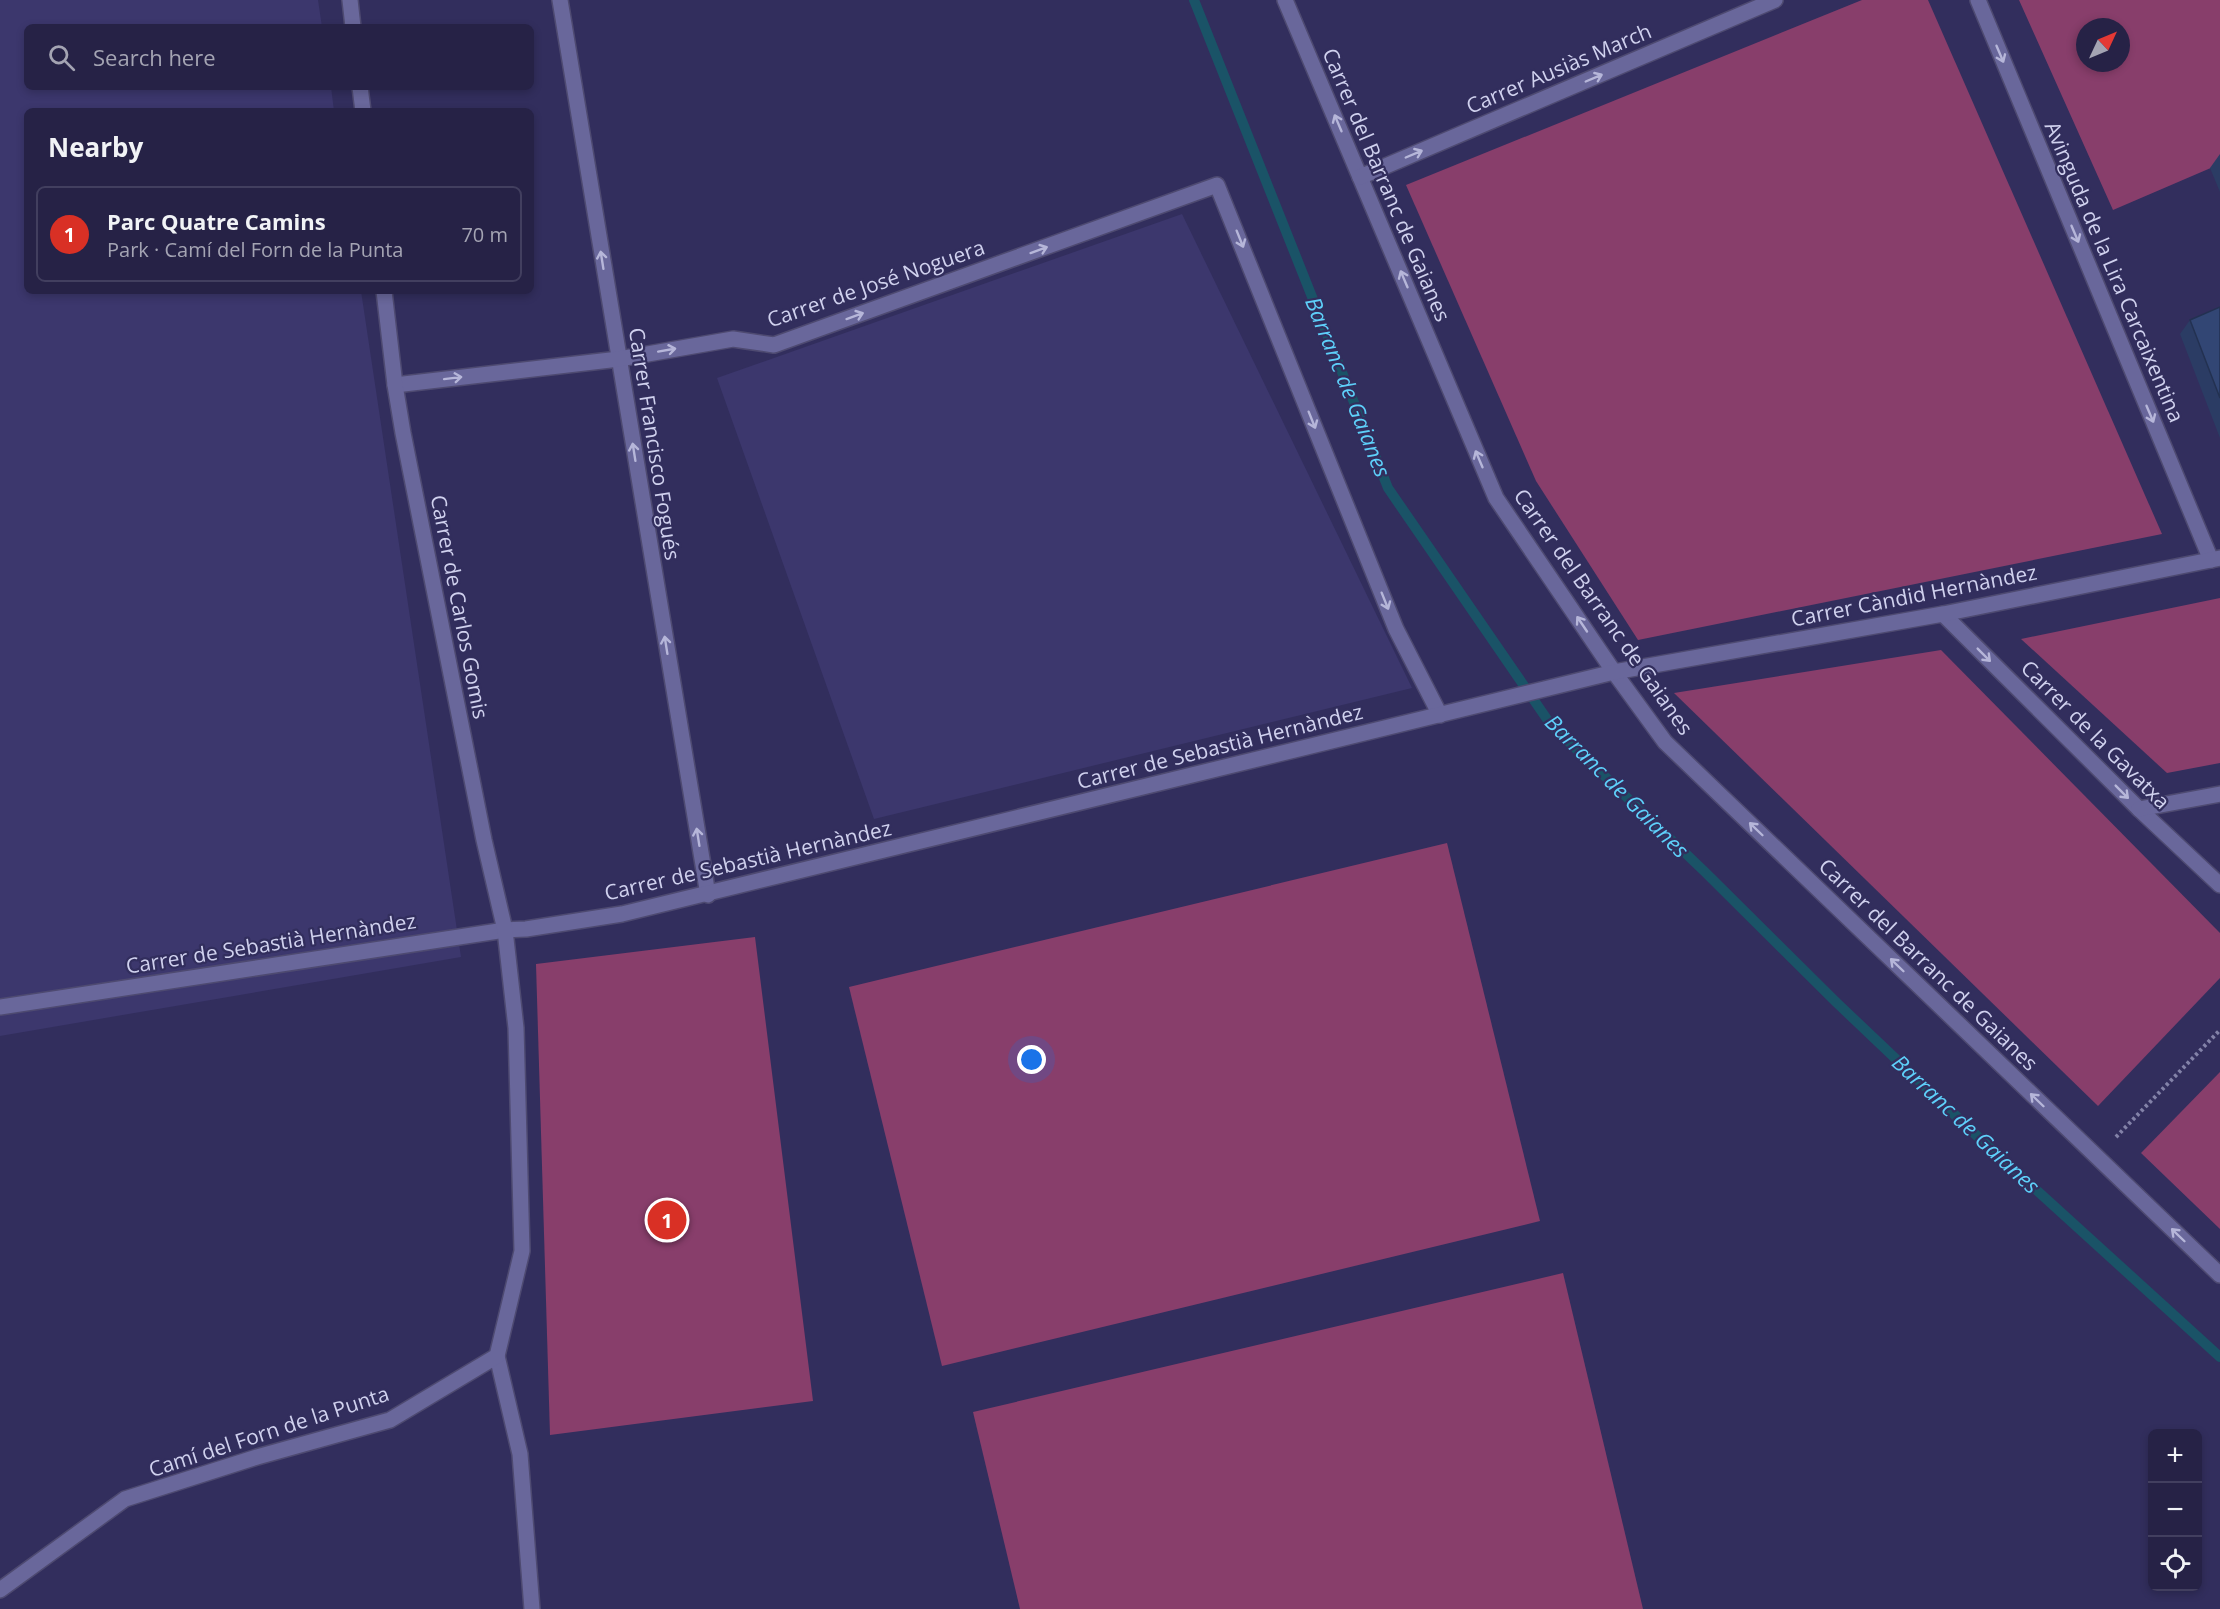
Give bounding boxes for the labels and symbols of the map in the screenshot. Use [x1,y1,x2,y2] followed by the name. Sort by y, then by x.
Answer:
[1462,16,1655,120] street label: Carrer Ausiàs March
[2076,18,2130,72] north arrow
[1317,44,1457,326] street label: Carrer del Barranc de Gaianes
[1995,44,2006,63] one-way arrow
[1584,71,1602,83] one-way arrow
[1332,114,1343,133] one-way arrow
[2039,117,2191,426] street label: Avinguda de la Lira Carcaixentina
[1405,148,1423,159] one-way arrow
[2070,224,2081,243] one-way arrow
[1235,230,1246,248] one-way arrow
[763,233,988,333] street label: Carrer de José Noguera
[1029,243,1048,254] one-way arrow
[597,250,608,270] one-way arrow
[1397,270,1408,288] one-way arrow
[1299,292,1399,482] water label: Barranc de Gaianes
[846,310,864,321] one-way arrow
[623,326,687,562] street label: Carrer Francisco Fogués
[657,344,677,355] one-way arrow
[443,373,463,384] one-way arrow
[2145,404,2156,423] one-way arrow
[1308,411,1319,429] one-way arrow
[628,443,639,463] one-way arrow
[1473,450,1484,468] one-way arrow
[1508,483,1700,740] street label: Carrer del Barranc de Gaianes
[425,492,495,721] street label: Carrer de Carlos Gomis
[1788,557,2039,633] street label: Carrer Càndid Hernàndez
[1380,592,1391,610] one-way arrow
[1575,616,1587,633] one-way arrow
[661,635,672,655] one-way arrow
[1977,648,1992,662] one-way arrow
[2015,654,2176,815] street label: Carrer de la Gavatxa
[1074,697,1366,795] street label: Carrer de Sebastià Hernàndez
[1539,707,1696,864] water label: Barranc de Gaianes
[2115,785,2130,800] one-way arrow
[602,813,894,907] street label: Carrer de Sebastià Hernàndez
[1749,823,1764,837] one-way arrow
[693,828,704,847] one-way arrow
[1813,852,2044,1077] street label: Carrer del Barranc de Gaianes
[124,906,418,980] street label: Carrer de Sebastià Hernàndez
[1889,957,1904,972] one-way arrow
[1017,1045,1046,1074] your location
[1886,1047,2047,1200] water label: Barranc de Gaianes
[2030,1092,2045,1107] one-way arrow
[648,1198,686,1242] pin: 1
[2170,1227,2185,1242] one-way arrow
[145,1379,392,1483] street label: Camí del Forn de la Punta

